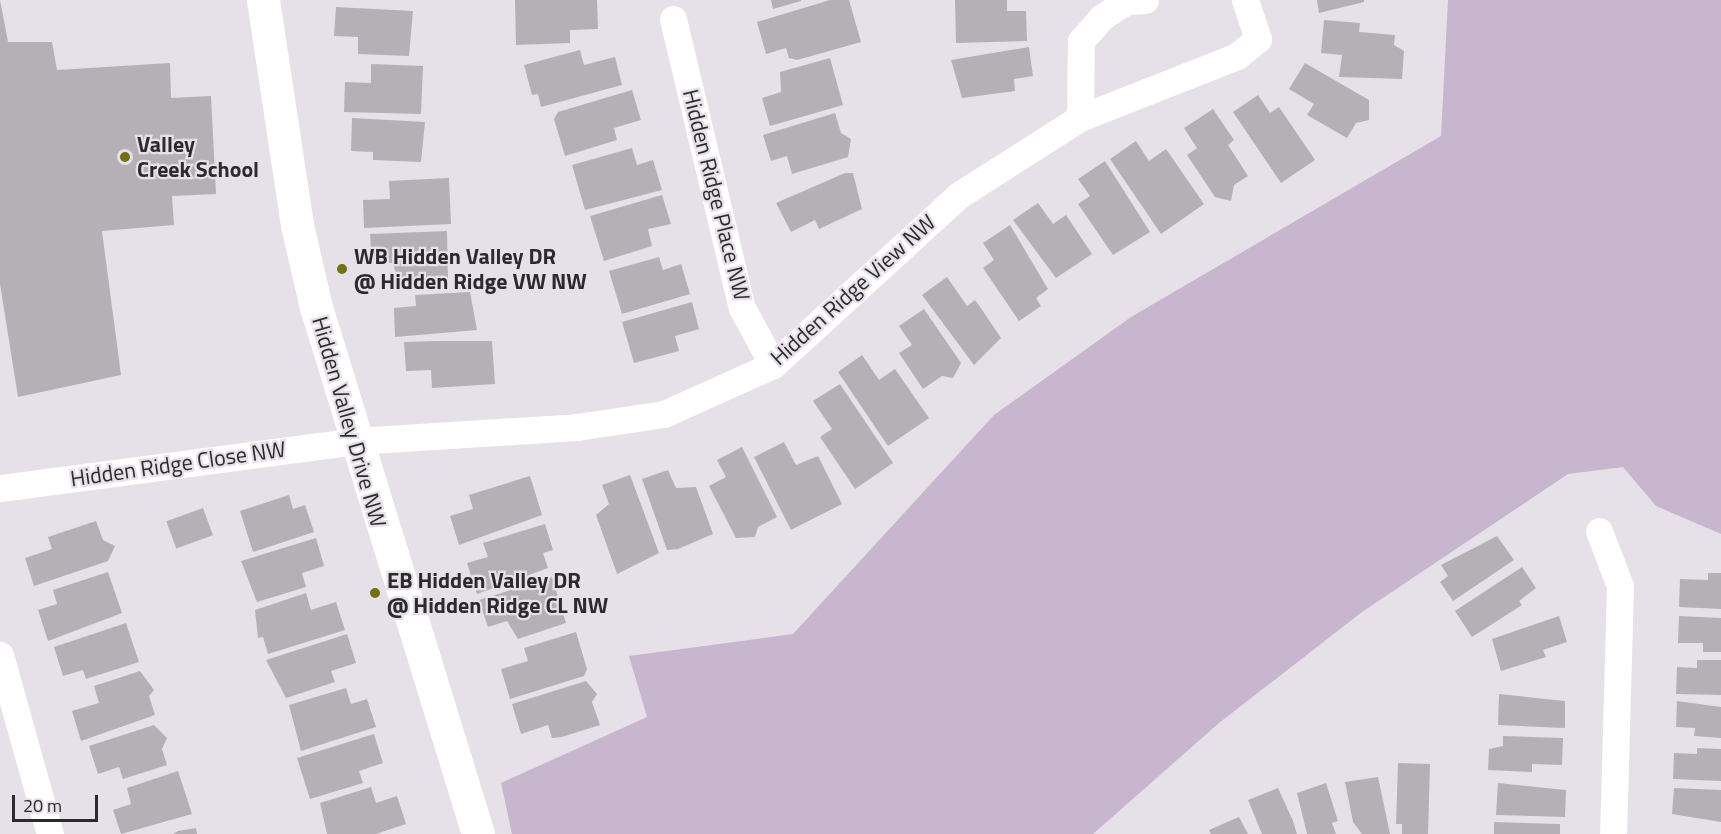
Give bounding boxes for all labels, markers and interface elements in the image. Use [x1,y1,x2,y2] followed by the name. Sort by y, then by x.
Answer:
[677,87,755,303] street label: Hidden Ridge Place NW
[137,131,259,182] place label: Valley Creek School
[118,150,132,164] marker: Valley Creek School
[765,209,941,371] street label: Hidden Ridge View NW
[354,243,587,294] place label: WB Hidden Valley DR @ Hidden Ridge VW NW
[335,262,349,276] marker: WB Hidden Valley DR @ Hidden Ridge VW NW
[306,314,392,530] street label: Hidden Valley Drive NW
[69,436,287,492] street label: Hidden Ridge Close NW
[387,567,608,618] place label: EB Hidden Valley DR @ Hidden Ridge CL NW
[368,586,382,600] marker: EB Hidden Valley DR @ Hidden Ridge CL NW
[15,783,100,821] scale bar
[23,792,62,819] text: 20 m

